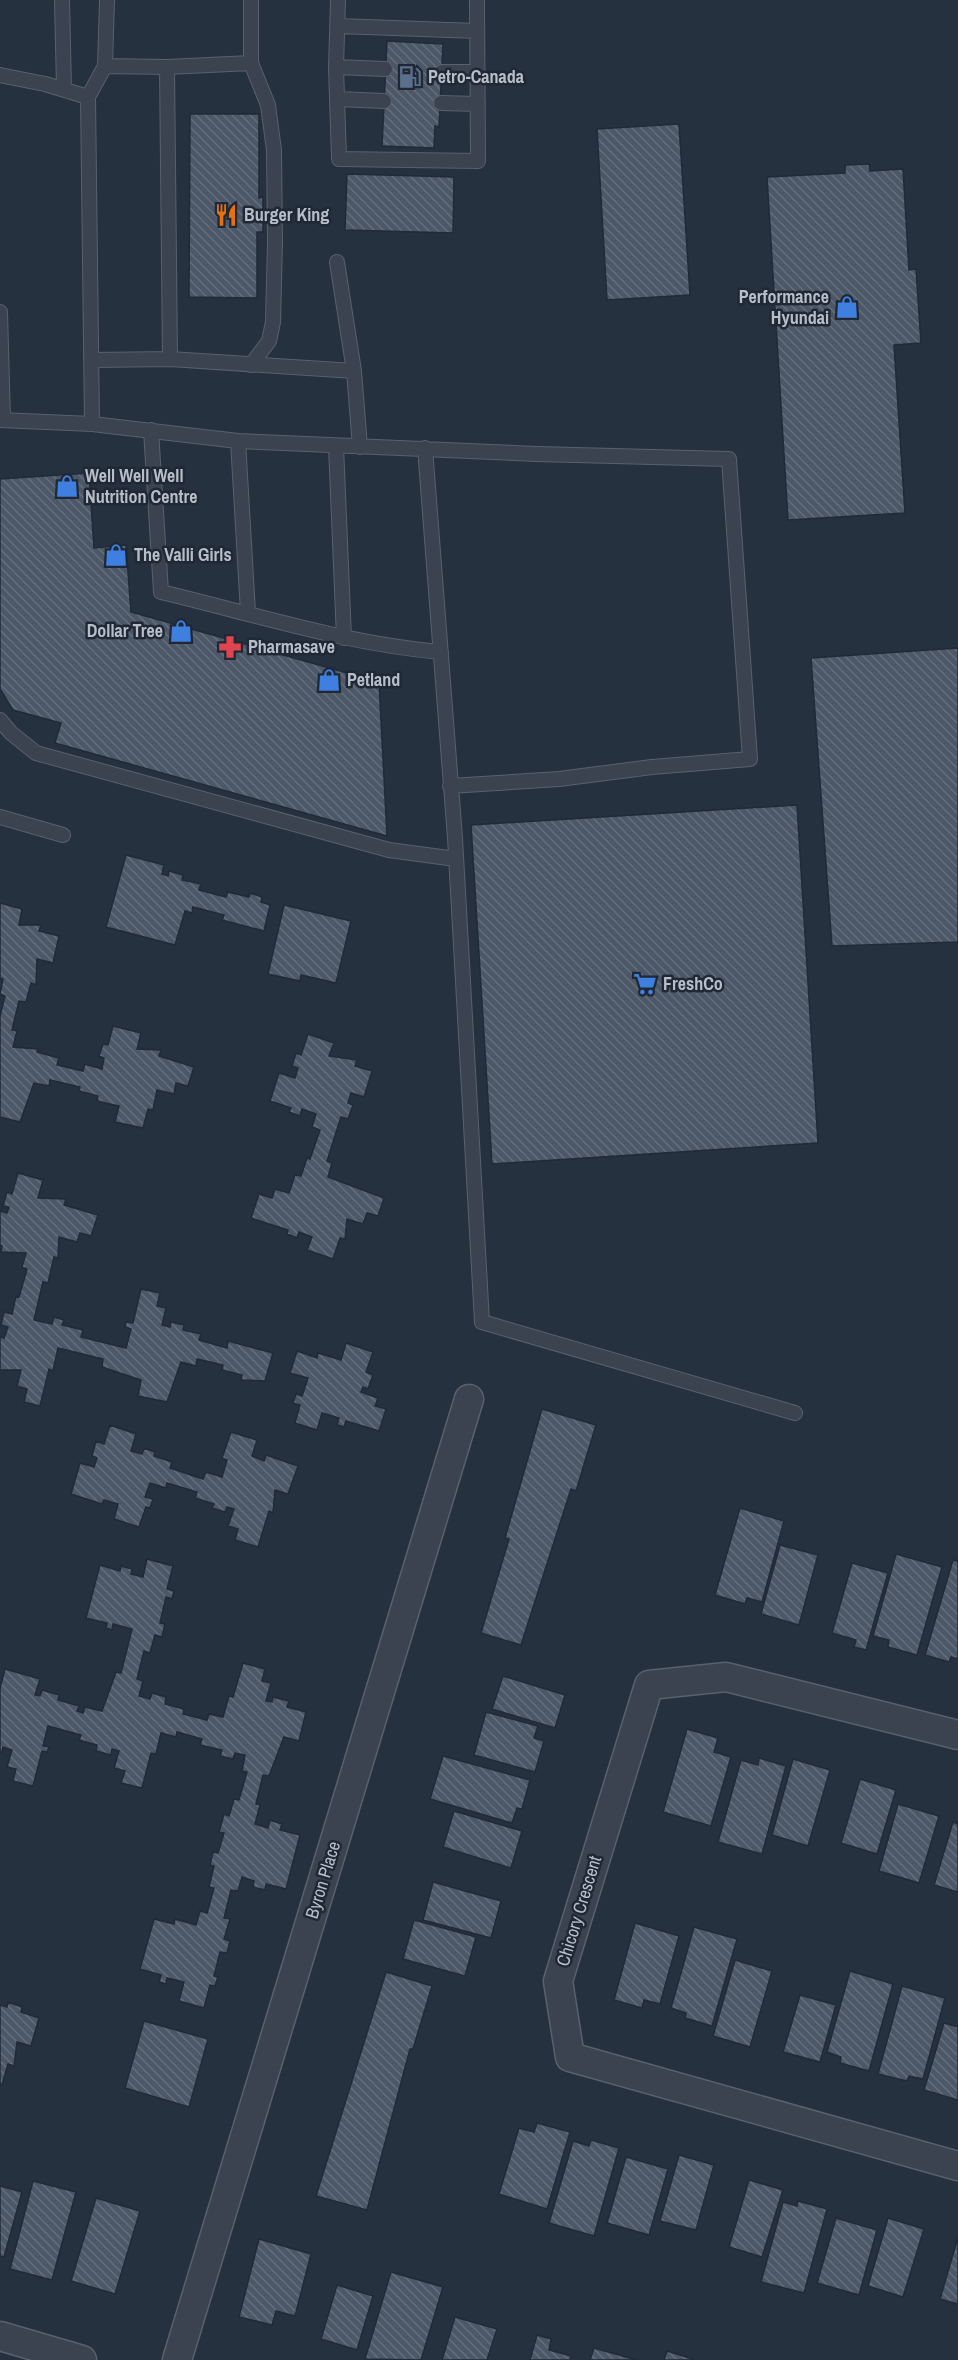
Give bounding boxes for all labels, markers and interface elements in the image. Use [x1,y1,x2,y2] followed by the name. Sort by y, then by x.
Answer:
[397,64,423,90] fuel station icon: Petro-Canada
[428,64,525,89] place label: Petro-Canada
[213,202,239,228] restaurant icon: Burger King
[244,202,329,227] place label: Burger King
[739,284,829,330] place label: Performance Hyundai
[834,294,860,320] shop icon: Performance Hyundai
[85,463,197,509] place label: Well Well Well Nutrition Centre
[54,473,80,499] shop icon: Well Well Well Nutrition Centre
[103,542,129,568] shop icon: The Valli Girls
[134,542,232,567] place label: The Valli Girls
[87,618,163,643] place label: Dollar Tree
[168,618,194,644] shop icon: Dollar Tree
[217,634,243,660] pharmacy icon: Pharmasave
[248,634,335,659] place label: Pharmasave
[316,667,342,693] shop icon: Petland
[347,667,400,692] place label: Petland
[632,971,658,997] supermarket icon: FreshCo
[663,971,723,996] place label: FreshCo
[299,1838,346,1922] street label: Byron Place
[550,1853,607,1969] street label: Chicory Crescent

